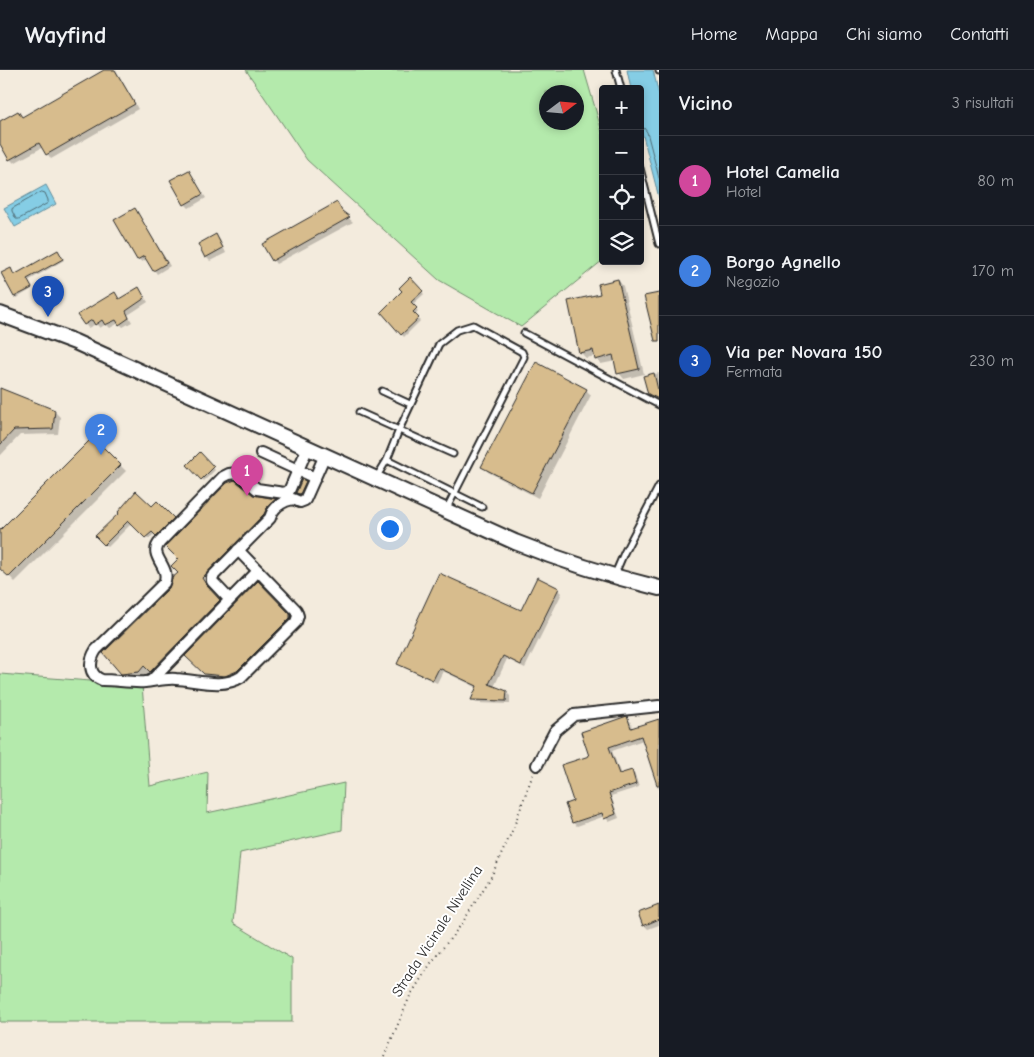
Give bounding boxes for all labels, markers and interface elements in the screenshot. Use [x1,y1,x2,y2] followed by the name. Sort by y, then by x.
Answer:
[25,21,106,49] text: Wayfind
[691,24,737,45] text: Home
[765,24,818,45] text: Mappa
[846,24,922,45] text: Chi siamo
[950,24,1009,45] text: Contatti
[539,85,584,130] north arrow
[599,85,644,265] map controls
[599,85,644,130] button: +
[679,91,733,115] text: Vicino
[952,94,1014,112] text: 3 risultati
[599,130,644,175] button: −
[726,161,840,183] text: Hotel Camelia
[692,172,698,190] text: 1
[977,172,1014,190] text: 80 m
[599,175,644,220] button: locate
[726,183,762,201] text: Hotel
[599,220,644,265] button: layers
[726,251,841,273] text: Borgo Agnello
[691,262,699,280] text: 2
[972,262,1014,280] text: 170 m
[726,273,780,291] text: Negozio
[32,276,64,317] pin: 3
[726,341,882,363] text: Via per Novara 150
[691,352,699,370] text: 3
[969,352,1014,370] text: 230 m
[726,363,783,381] text: Fermata
[85,414,117,455] pin: 2
[231,455,263,496] pin: 1
[377,516,403,542] your location
[388,862,486,1000] street label: Strada Vicinale Nivellina

